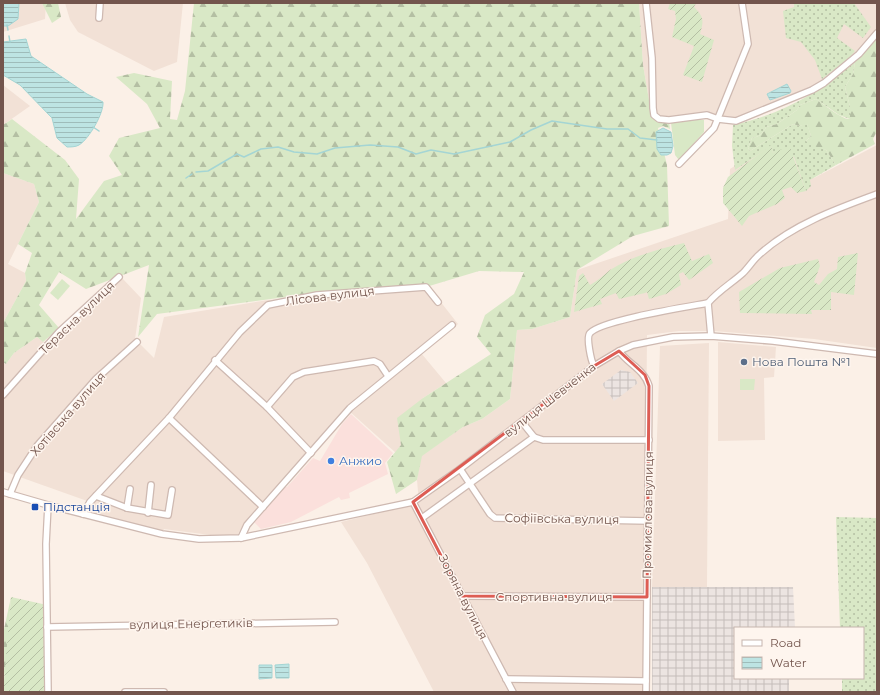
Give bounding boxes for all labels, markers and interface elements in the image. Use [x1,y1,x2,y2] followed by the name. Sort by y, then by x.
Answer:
[36,278,117,357] street label: Терасна вулиця
[285,283,375,308] street label: Лісова вулиця
[752,354,850,369] place label: Нова Пошта №1
[739,357,749,367] marker: Нова Пошта №1
[501,359,599,440] street label: вулиця Шевченка
[27,369,108,459] street label: Хотівська вулиця
[639,451,656,579] street label: Промислова вулиця
[339,453,382,468] place label: Анжио
[326,456,336,466] marker: Анжио
[43,499,110,514] place label: Підстанція
[30,502,40,512] marker: Підстанція
[505,510,619,527] street label: Софіївська вулиця
[435,552,491,642] street label: Зоряна вулиця
[496,589,612,604] street label: Спортивна вулиця
[129,615,253,632] street label: вулиця Енергетиків
[734,627,864,679] legend
[770,635,801,650] text: Road
[770,655,807,670] text: Water

